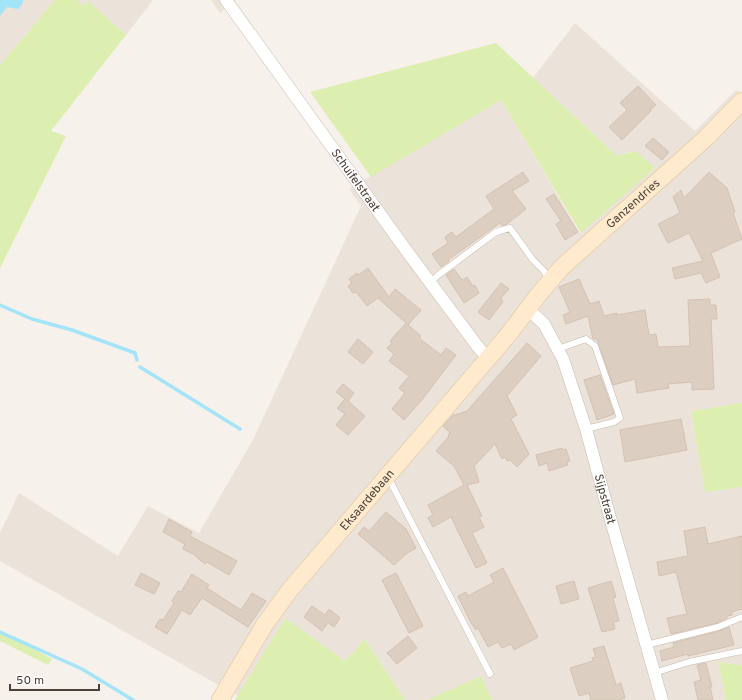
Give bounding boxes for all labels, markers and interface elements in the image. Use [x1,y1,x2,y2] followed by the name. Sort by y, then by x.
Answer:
[327,146,383,215] street label: Schuifelstraat
[603,176,664,233] street label: Ganzendries
[337,467,398,535] street label: Eksaardebaan
[590,472,619,526] street label: Sijpstraat
[10,666,99,692] scale bar
[16,673,44,689] text: 50 m

